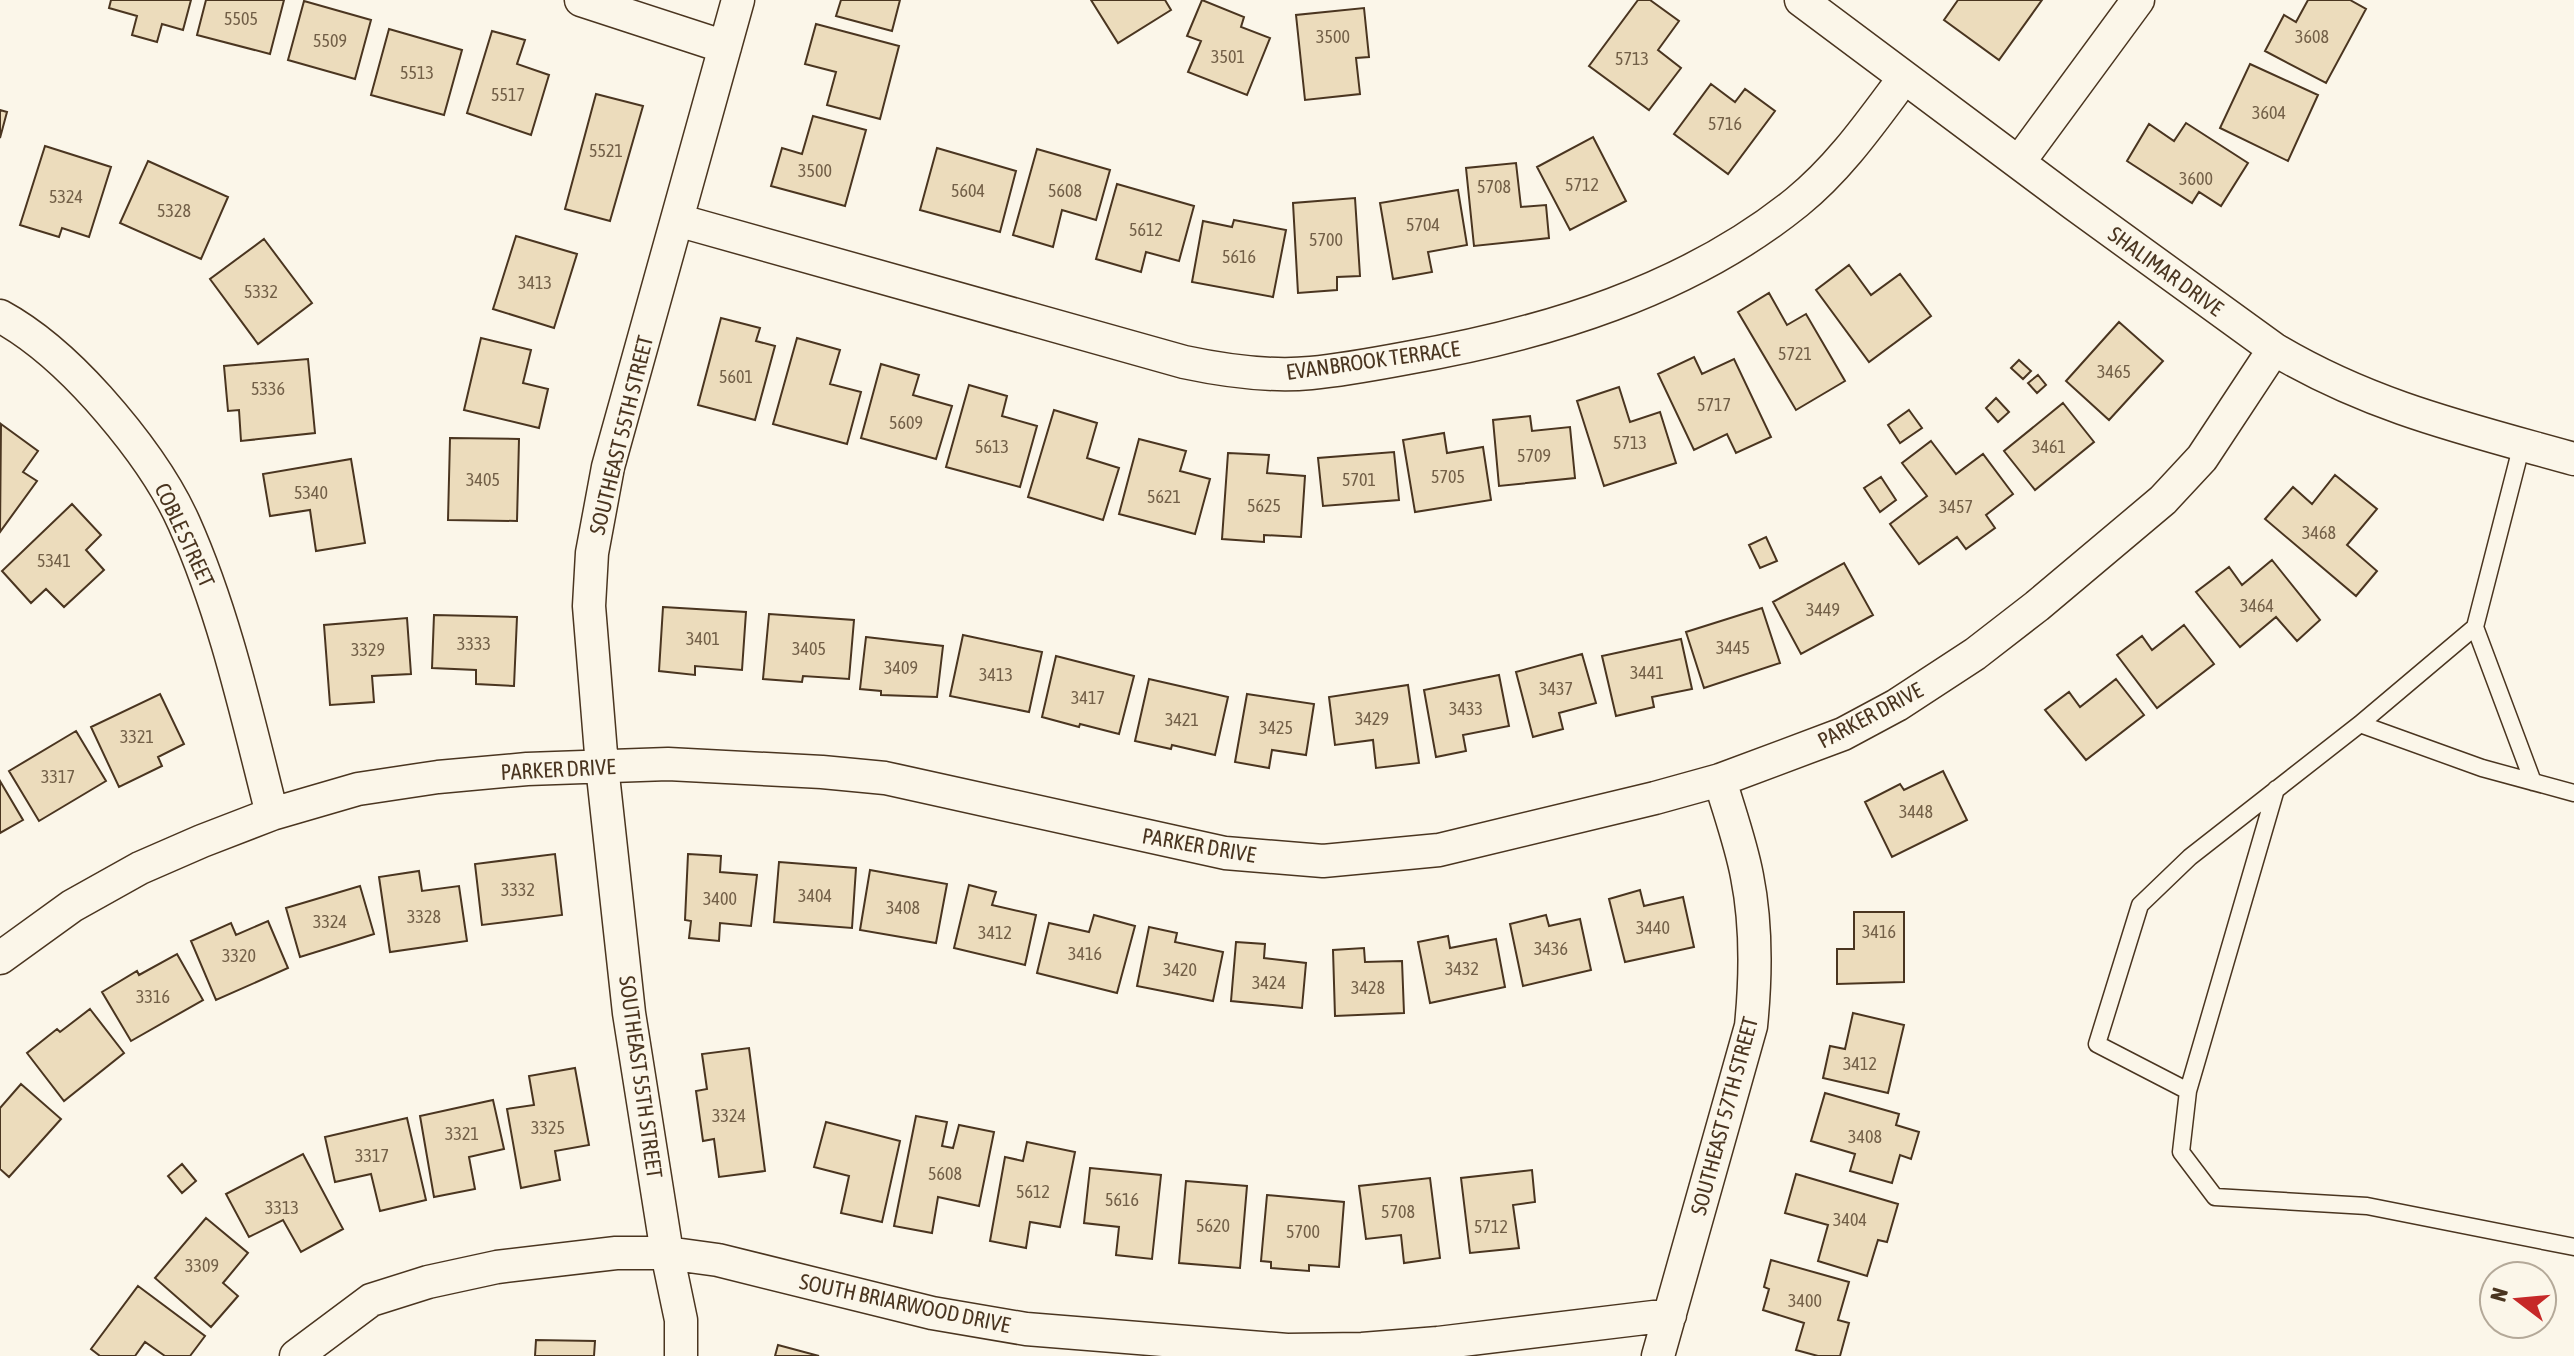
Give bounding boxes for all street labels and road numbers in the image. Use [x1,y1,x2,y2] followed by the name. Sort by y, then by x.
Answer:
[2104,221,2229,322] street label: SHALIMAR DRIVE
[584,333,658,537] street label: SOUTHEAST 55TH STREET
[1284,335,1462,385] street label: EVANBROOK TERRACE
[150,479,221,592] street label: COBLE STREET
[1813,676,1927,753] street label: PARKER DRIVE
[500,753,617,785] street label: PARKER DRIVE
[1140,822,1258,868] street label: PARKER DRIVE
[614,974,668,1180] street label: SOUTHEAST 55TH STREET
[1685,1014,1763,1218] street label: SOUTHEAST 57TH STREET
[797,1268,1013,1338] street label: SOUTH BRIARWOOD DRIVE

